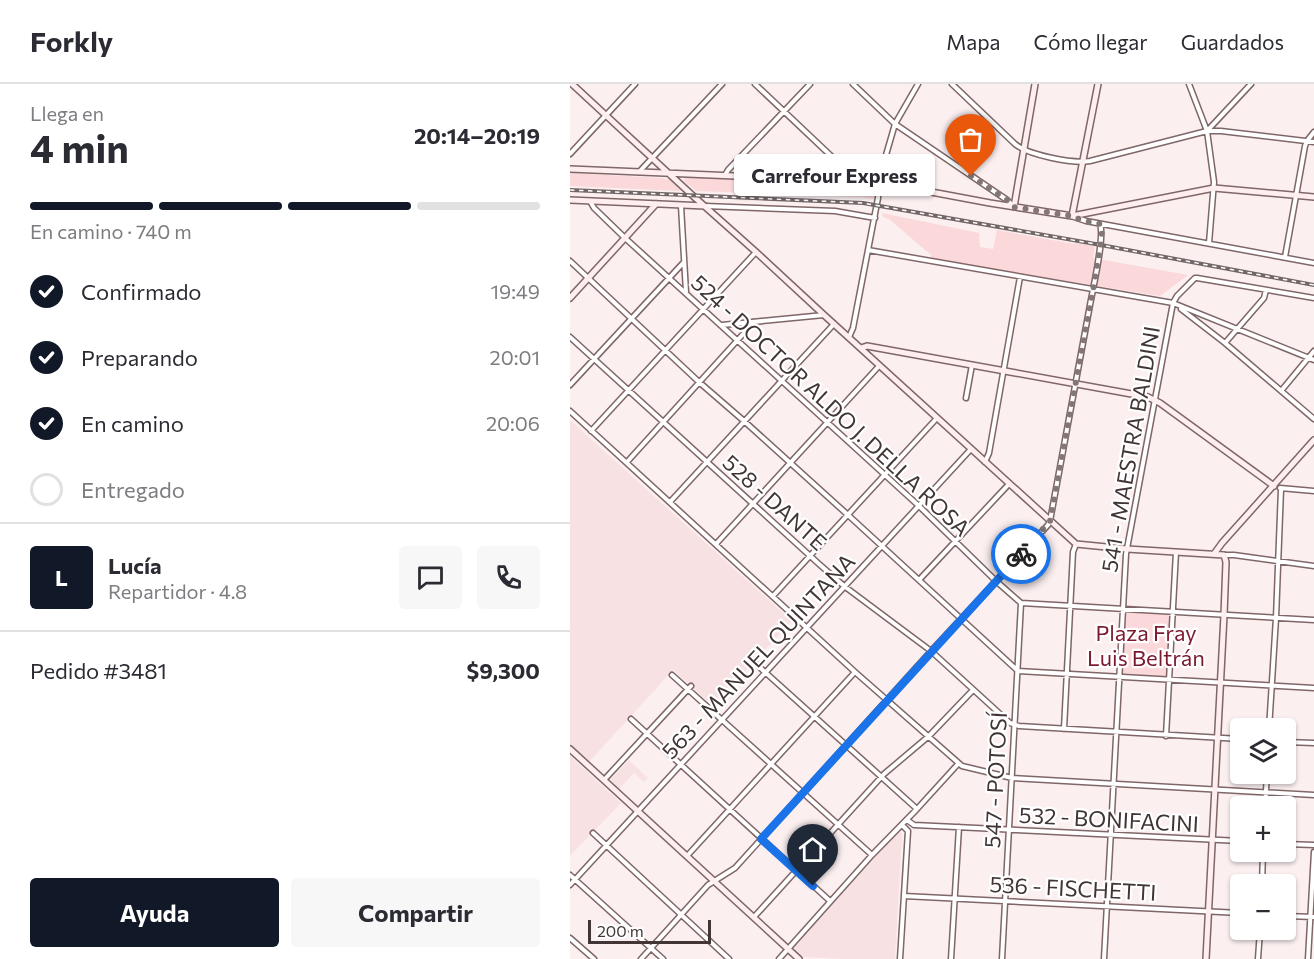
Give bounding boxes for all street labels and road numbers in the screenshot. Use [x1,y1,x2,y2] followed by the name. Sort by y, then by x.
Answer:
[686,269,976,541] street label: 524 - DOCTOR ALDO J. DELLA ROSA
[1095,324,1165,574] street label: 541 - MAESTRA BALDINI
[718,448,832,556] street label: 528 - DANTE
[656,548,860,764] street label: 563 - MANUEL QUINTANA
[978,710,1012,849] street label: 547 - POTOSÍ
[1018,801,1200,837] street label: 532 - BONIFACINI
[989,870,1157,906] street label: 536 - FISCHETTI

